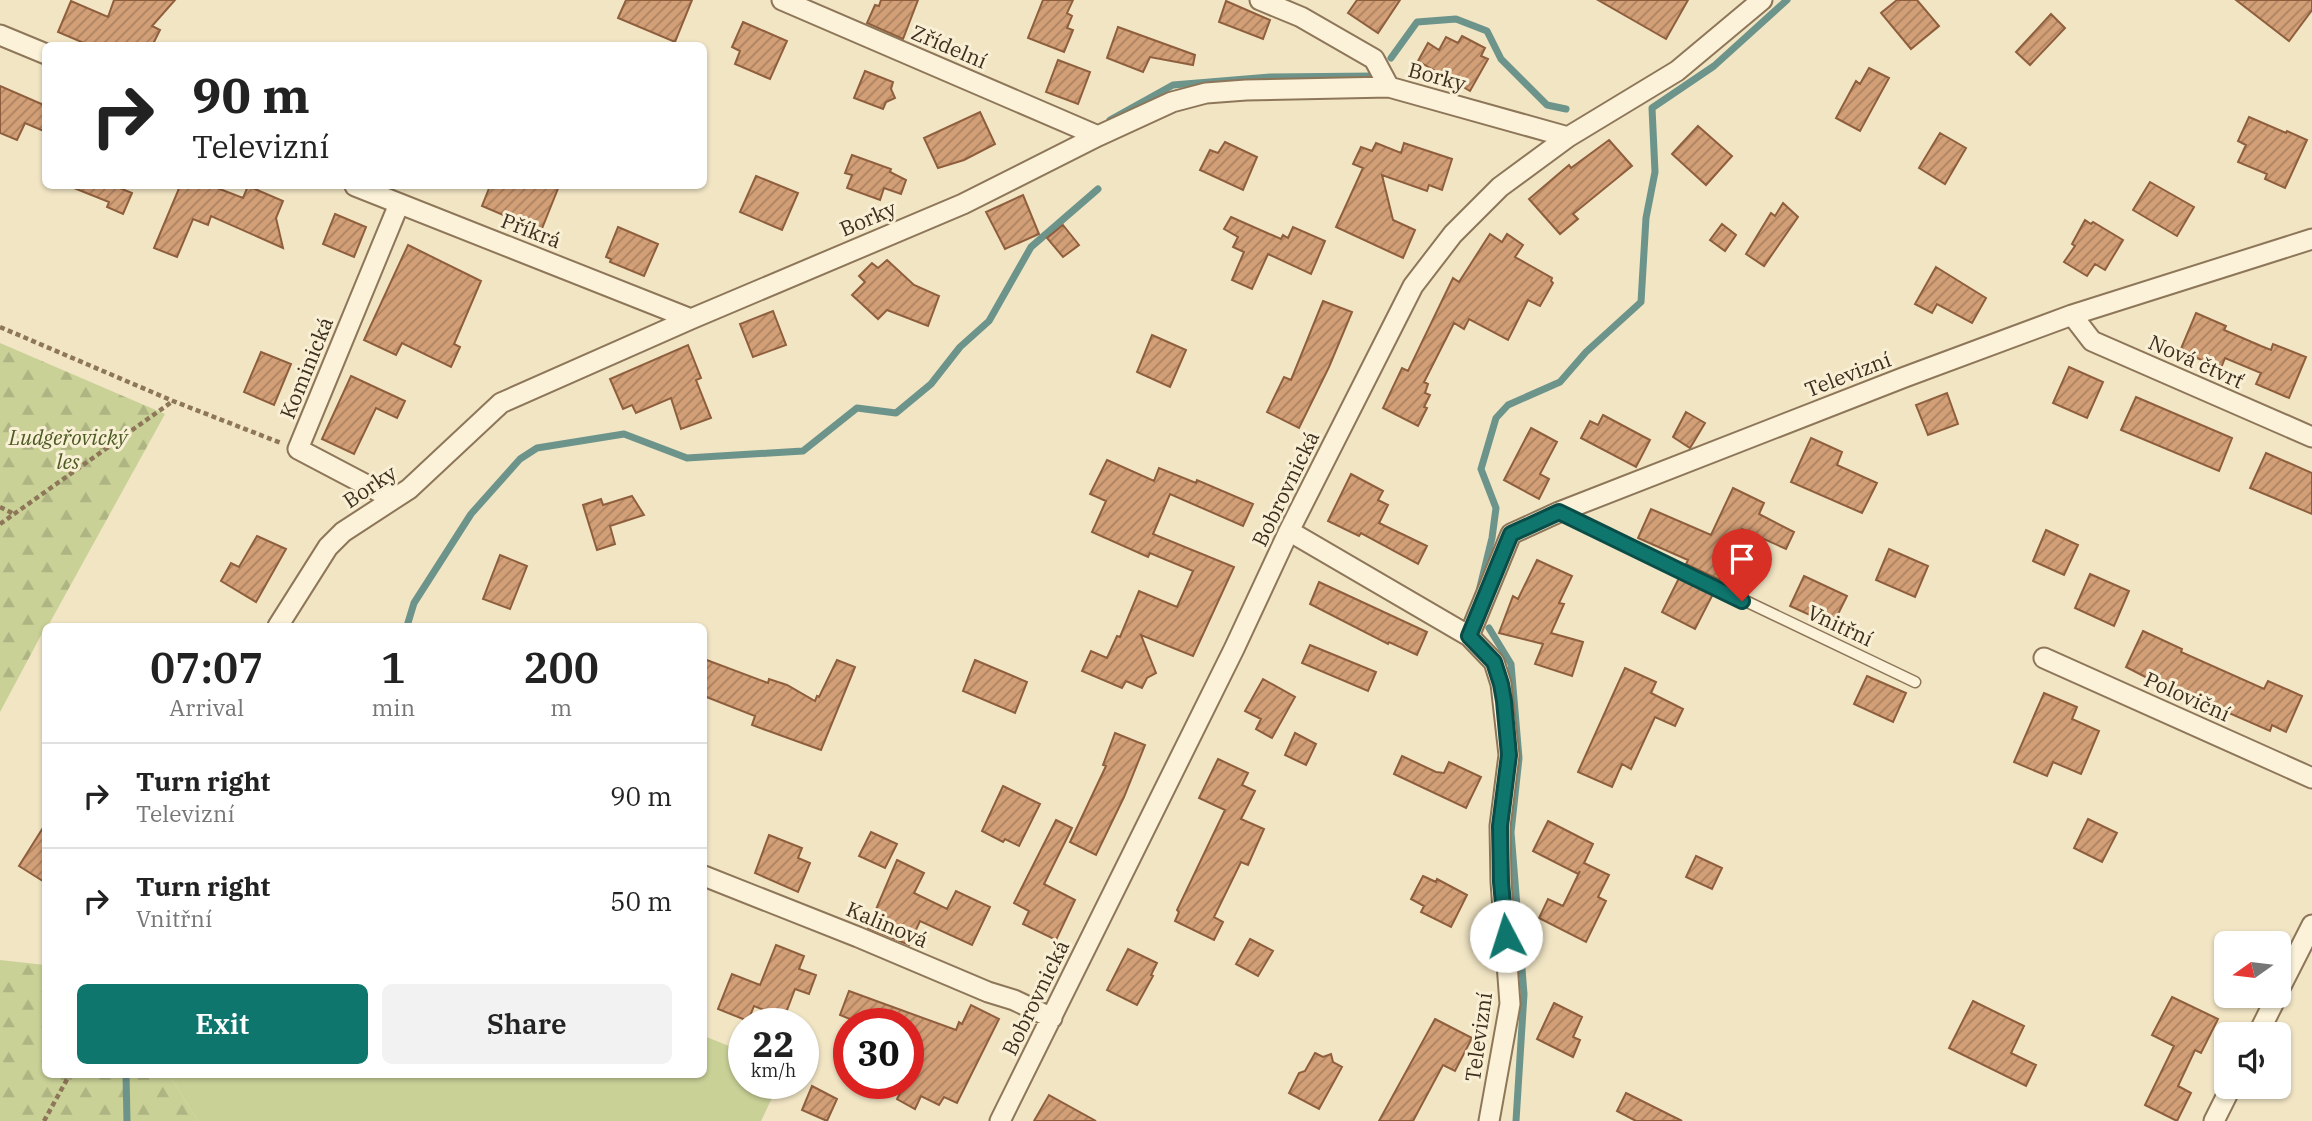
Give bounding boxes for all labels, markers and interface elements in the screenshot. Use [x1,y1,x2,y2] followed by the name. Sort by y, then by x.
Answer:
[907,18,992,75] street label: Zřídelní
[1405,55,1470,97] street label: Borky
[192,63,310,126] text: 90 m
[77,70,168,161] icon: right
[192,125,329,167] text: Televizní
[835,193,901,242] street label: Borky
[497,206,565,254] street label: Příkrá
[273,313,339,423] street label: Kominická
[2144,328,2249,395] street label: Nová čtvrť
[1801,345,1895,403] street label: Televizní
[8,423,130,475] park label: Ludgeřovický les
[1245,426,1325,551] street label: Bobrovnická
[337,458,402,514] street label: Borky
[1712,529,1772,601] pin
[1723,540,1761,578] icon: arrive
[1803,598,1878,652] street label: Vnitřní
[150,640,263,695] text: 07:07
[381,640,406,695] text: 1
[523,640,599,695] text: 200
[2140,665,2235,727] street label: Poloviční
[169,692,244,722] text: Arrival
[371,692,415,722] text: min
[550,692,572,722] text: m
[136,764,270,798] text: Turn right
[77,777,115,815] icon: right
[610,779,672,813] text: 90 m
[136,798,235,828] text: Televizní
[136,869,270,903] text: Turn right
[77,882,115,920] icon: right
[610,884,672,918] text: 50 m
[842,894,933,954] street label: Kalinová
[1469,899,1543,973] position arrow
[136,903,212,933] text: Vnitřní
[2214,931,2291,1008] north arrow
[2214,931,2291,1099] map controls
[995,935,1075,1060] street label: Bobrovnická
[77,984,368,1064] button: Exit
[382,984,672,1064] button: Share
[1458,990,1498,1083] street label: Televizní
[833,1008,924,1099] speed limit sign: 30
[752,1021,795,1067] text: 22
[2214,1022,2291,1099] button: sound
[751,1059,796,1082] text: km/h

